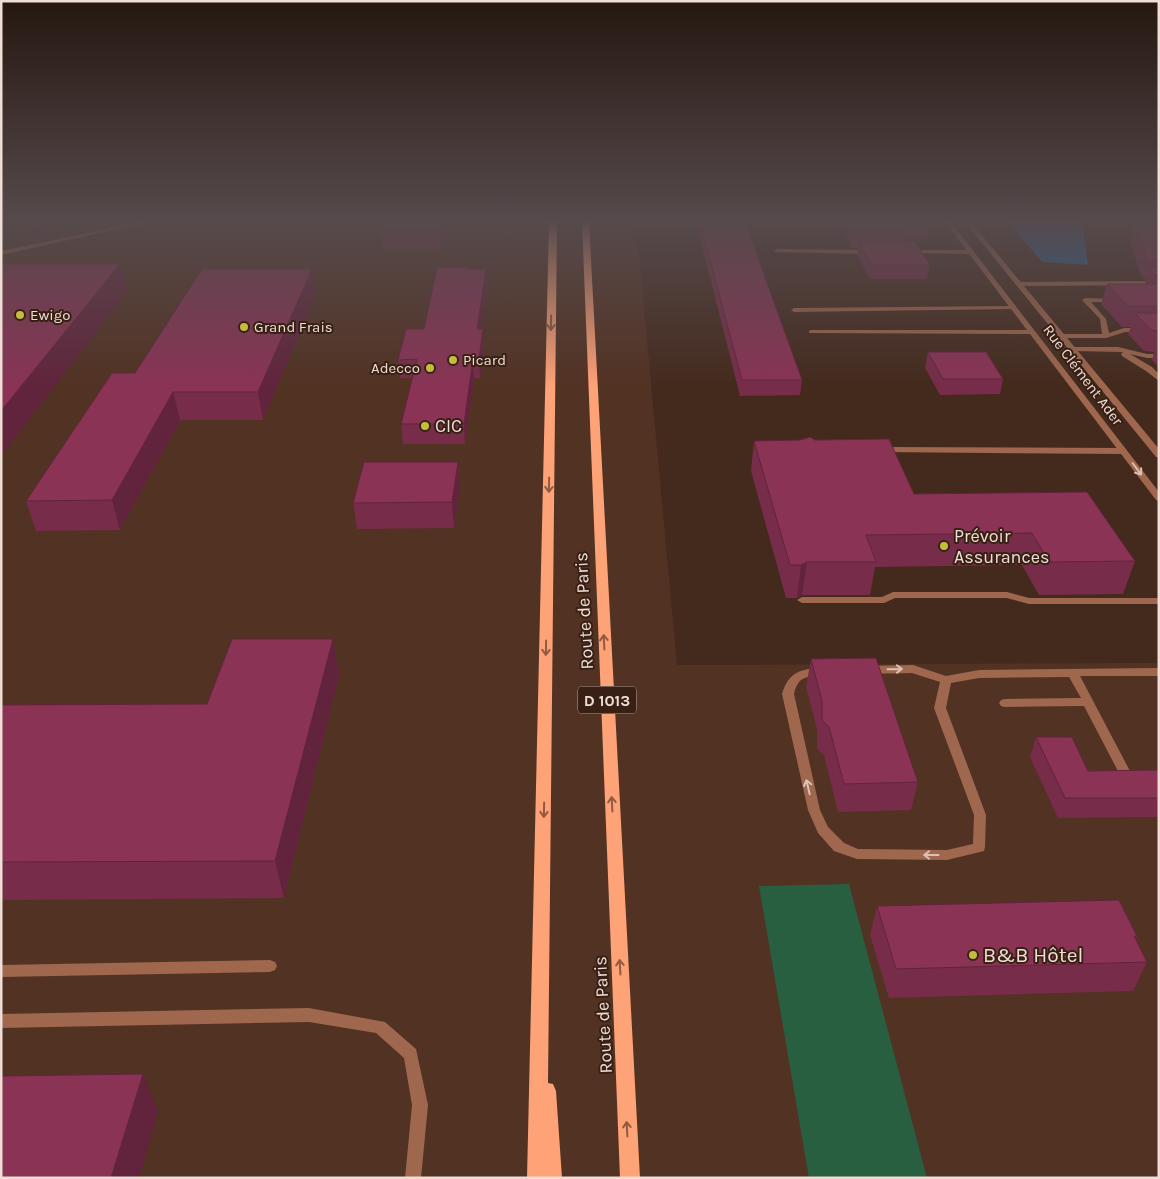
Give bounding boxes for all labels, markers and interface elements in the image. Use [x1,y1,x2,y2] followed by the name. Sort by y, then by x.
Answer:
[30,306,70,324] place label: Ewigo
[14,309,26,321] marker: Ewigo
[546,314,556,331] one-way arrow
[254,318,333,336] place label: Grand Frais
[238,321,250,333] marker: Grand Frais
[1039,321,1127,429] street label: Rue Clément Ader
[463,351,506,369] place label: Picard
[447,354,459,366] marker: Picard
[371,359,420,377] place label: Adecco
[424,362,436,374] marker: Adecco
[435,415,462,437] place label: CIC
[419,420,431,432] marker: CIC
[1132,462,1142,476] one-way arrow
[544,477,554,493] one-way arrow
[954,525,1049,568] place label: Prévoir Assurances
[938,540,950,552] marker: Prévoir Assurances
[570,552,598,670] street label: Route de Paris
[600,634,609,650] one-way arrow
[542,640,551,656] one-way arrow
[886,664,902,674] one-way arrow
[578,686,636,714] road number: D 1013
[803,779,813,795] one-way arrow
[607,797,617,813] one-way arrow
[539,802,548,818] one-way arrow
[923,850,939,860] one-way arrow
[983,943,1083,967] place label: B&B Hôtel
[967,949,979,961] marker: B&B Hôtel
[589,956,617,1074] street label: Route de Paris
[615,959,624,975] one-way arrow
[623,1121,632,1137] one-way arrow

